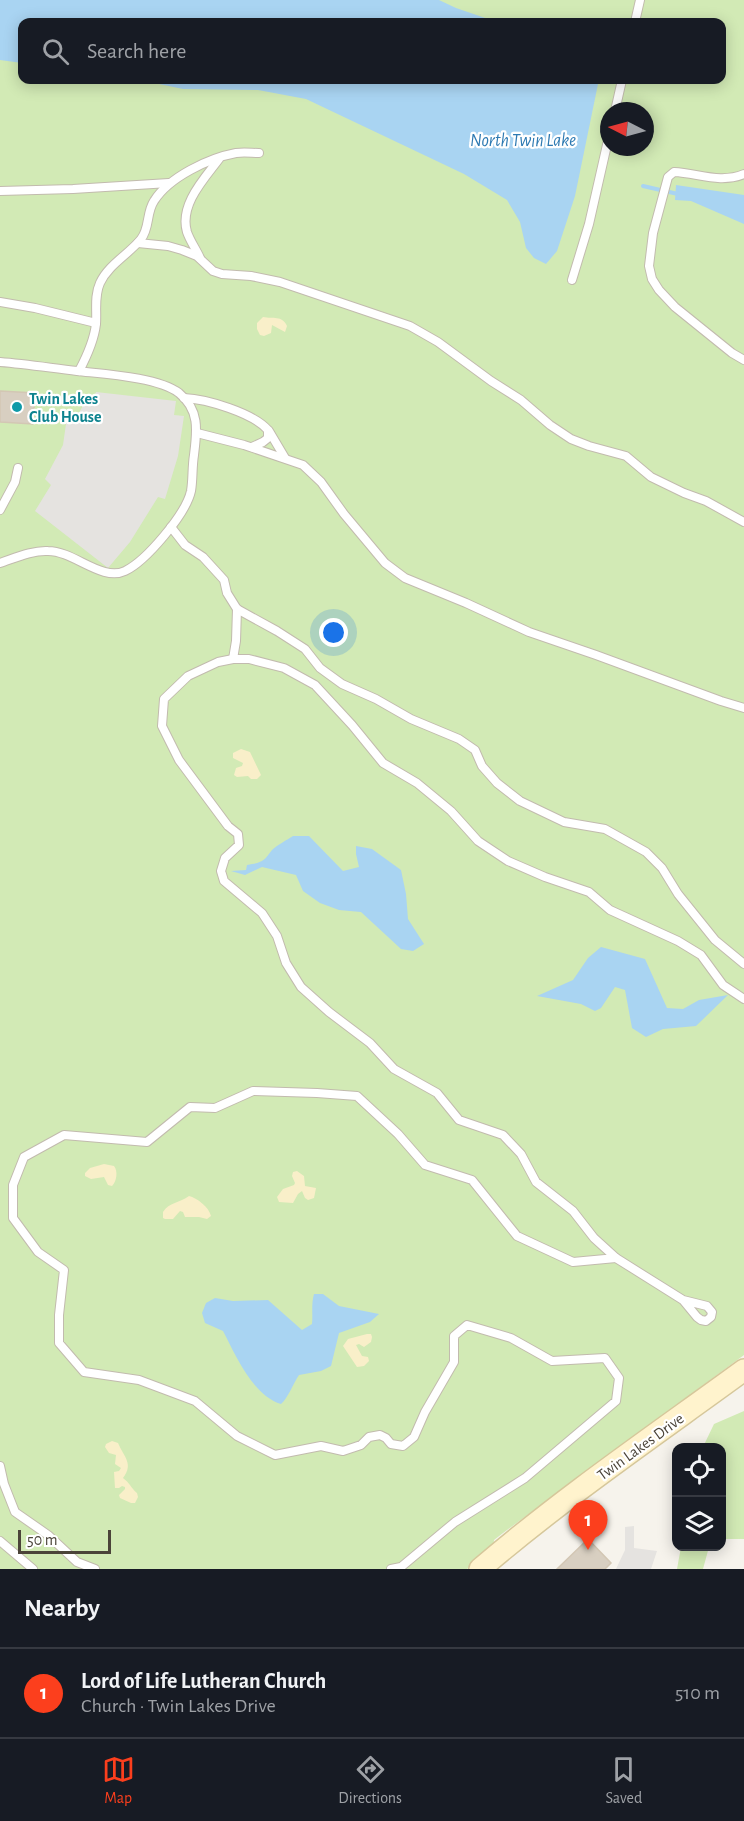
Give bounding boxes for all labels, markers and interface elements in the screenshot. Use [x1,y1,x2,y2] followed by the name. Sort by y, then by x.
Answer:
[18,18,726,84] search box
[39,35,72,68] icon: search
[87,40,186,62] text: Search here
[600,102,654,156] north arrow
[470,132,576,150] water label: North Twin Lake
[29,391,102,425] place label: Twin Lakes Club House
[10,400,24,414] marker: Twin Lakes Club House
[319,618,348,647] your location
[594,1410,687,1483] street label: Twin Lakes Drive
[672,1443,726,1551] map controls
[672,1443,726,1497] button: locate
[672,1497,726,1551] button: layers
[568,1500,608,1550] pin: 1
[18,1527,111,1554] scale bar
[27,1532,58,1548] text: 50 m
[24,1595,100,1621] text: Nearby
[81,1670,326,1692] text: Lord of Life Lutheran Church
[40,1683,47,1703] text: 1
[675,1683,720,1703] text: 510 m
[81,1696,276,1716] text: Church · Twin Lakes Drive
[102,1753,135,1808] tab: Map
[338,1753,402,1808] tab: Directions
[606,1753,642,1808] tab: Saved

